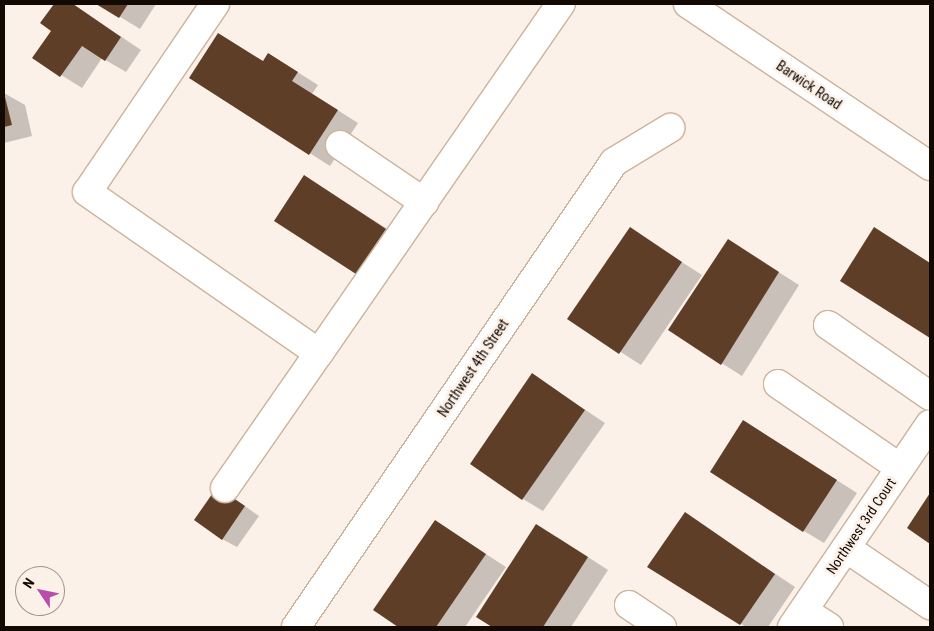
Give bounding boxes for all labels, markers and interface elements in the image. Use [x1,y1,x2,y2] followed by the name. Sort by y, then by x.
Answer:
[773,57,845,113] street label: Barwick Road
[434,316,512,420] street label: Northwest 4th Street
[823,475,899,577] street label: Northwest 3rd Court
[15,566,65,616] north arrow
[19,575,37,591] text: N

